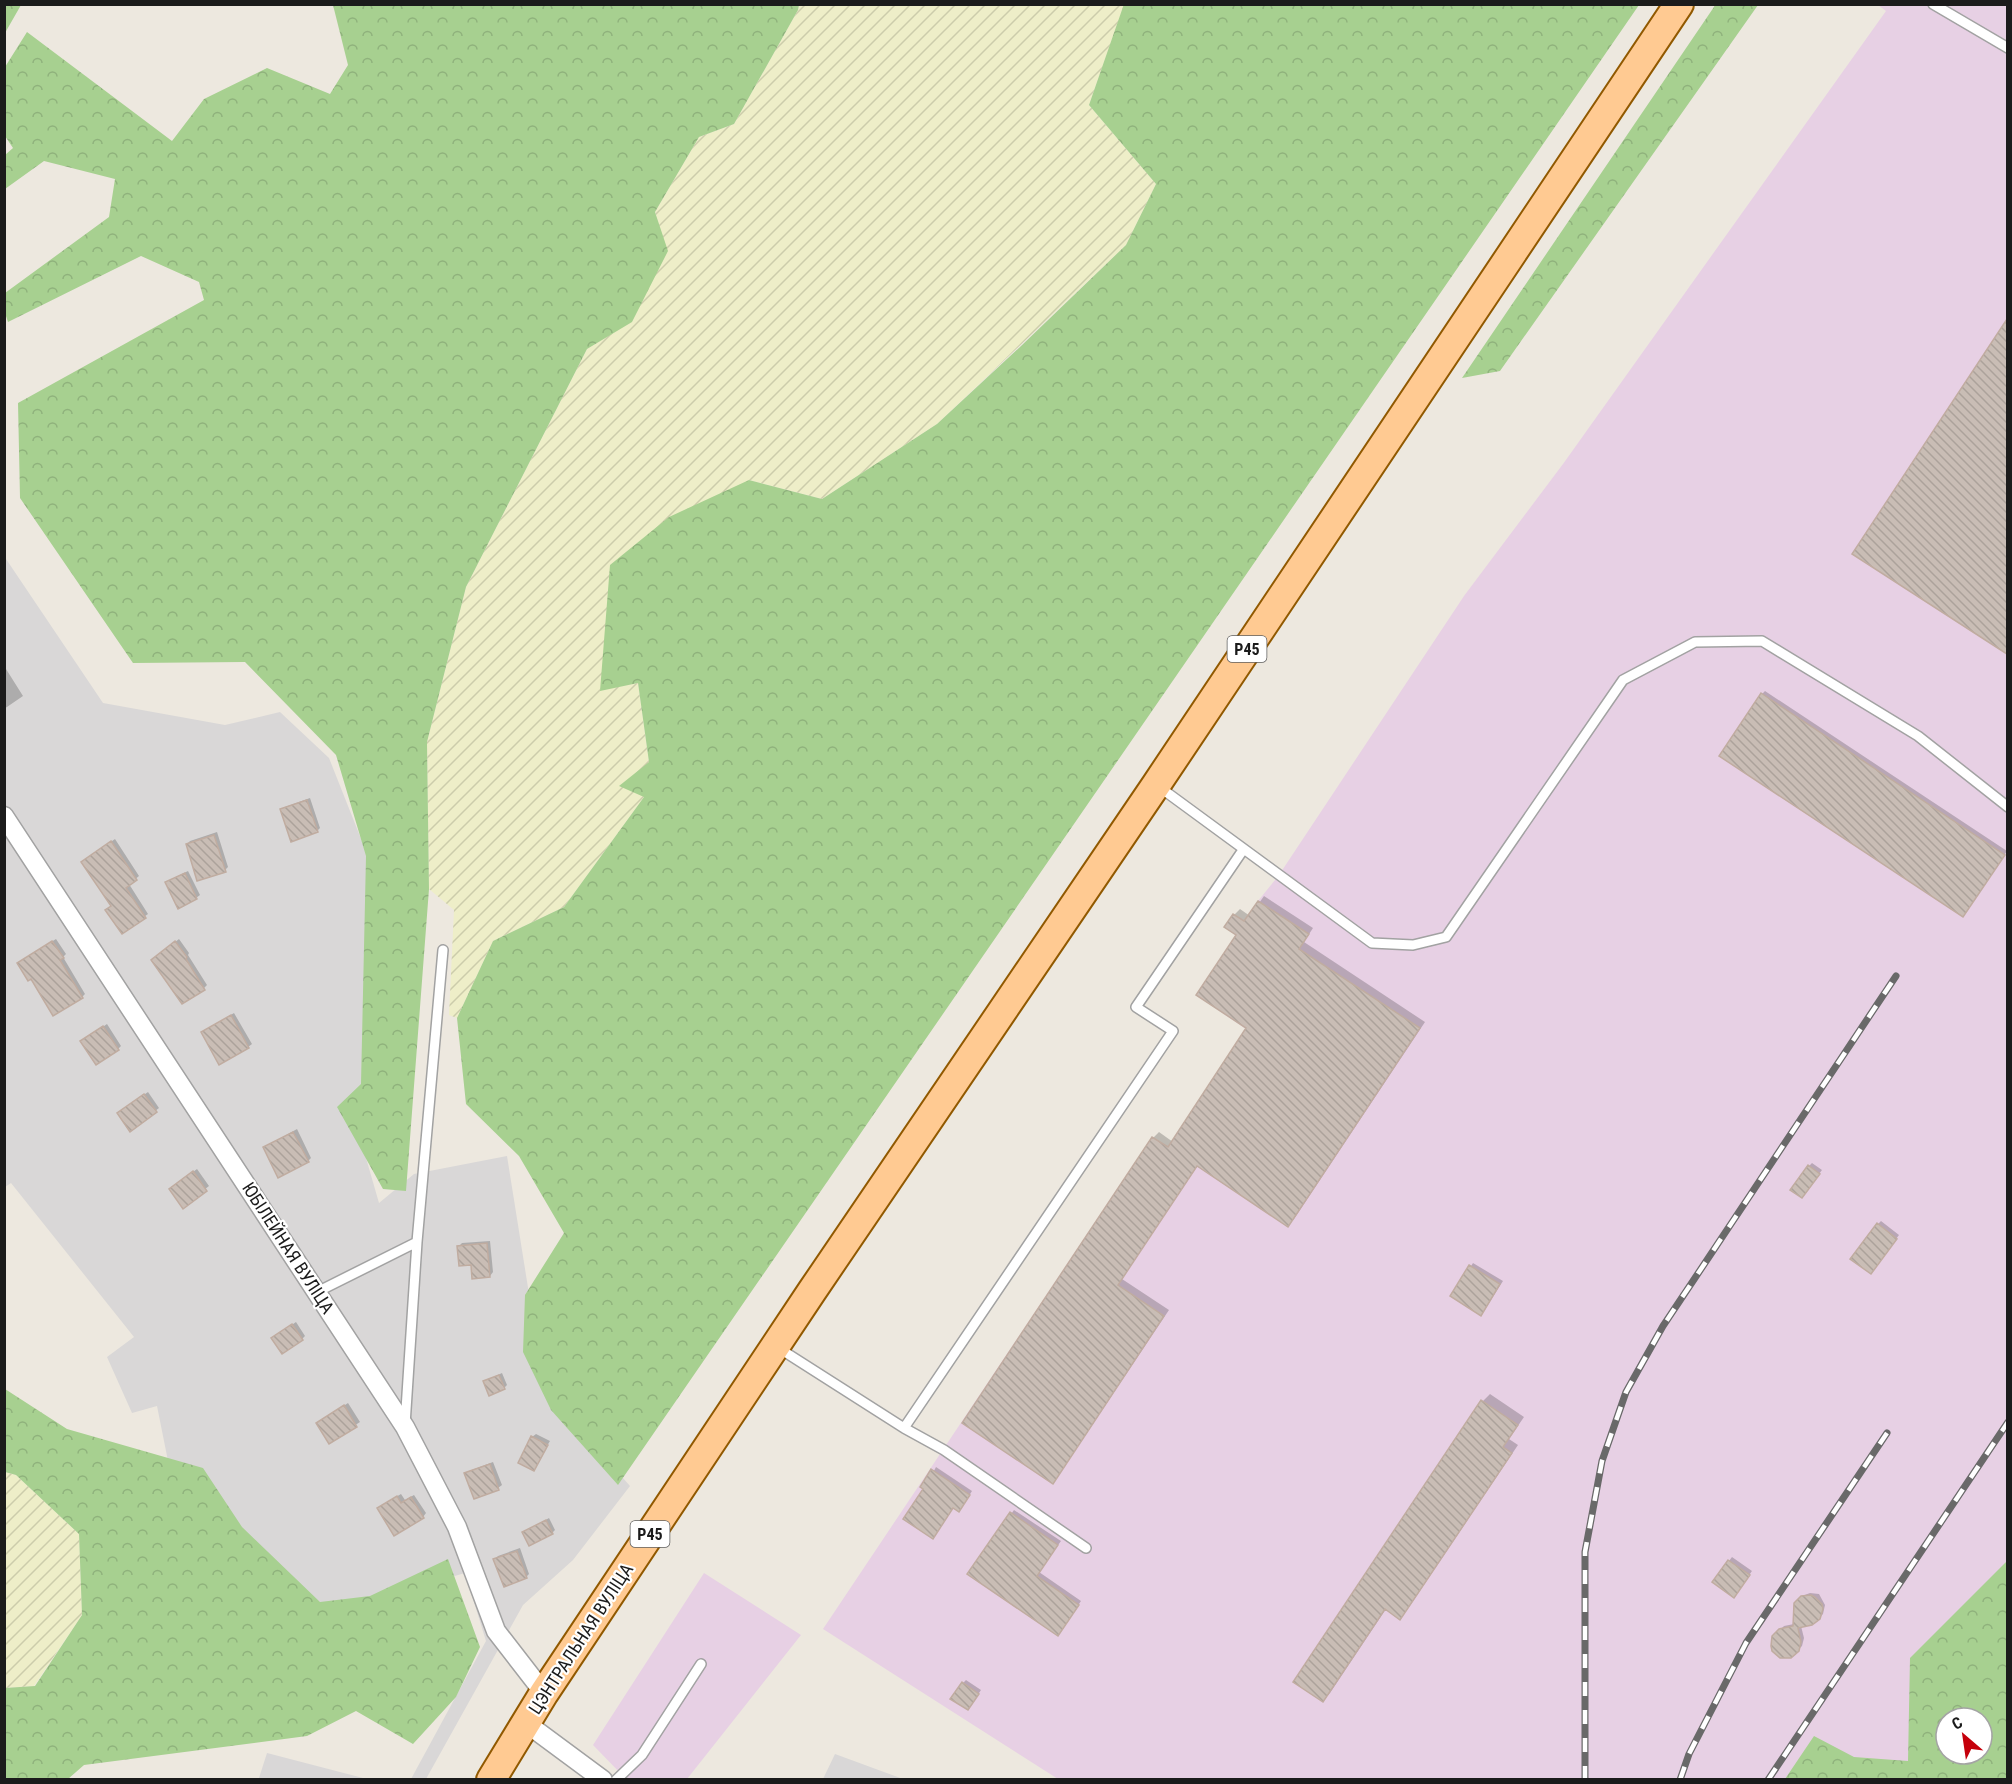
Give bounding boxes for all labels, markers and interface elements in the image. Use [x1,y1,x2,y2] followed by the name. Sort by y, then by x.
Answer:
[1228,636,1266,662] road number: Р45
[238,1178,339,1318] street label: ЮБІЛЕЙНАЯ ВУЛІЦА
[630,1521,670,1547] road number: Р45
[524,1559,637,1718] street label: ЦЭНТРАЛЬНАЯ ВУЛІЦА
[1934,1706,1994,1766] north arrow
[1948,1713,1966,1734] text: С

